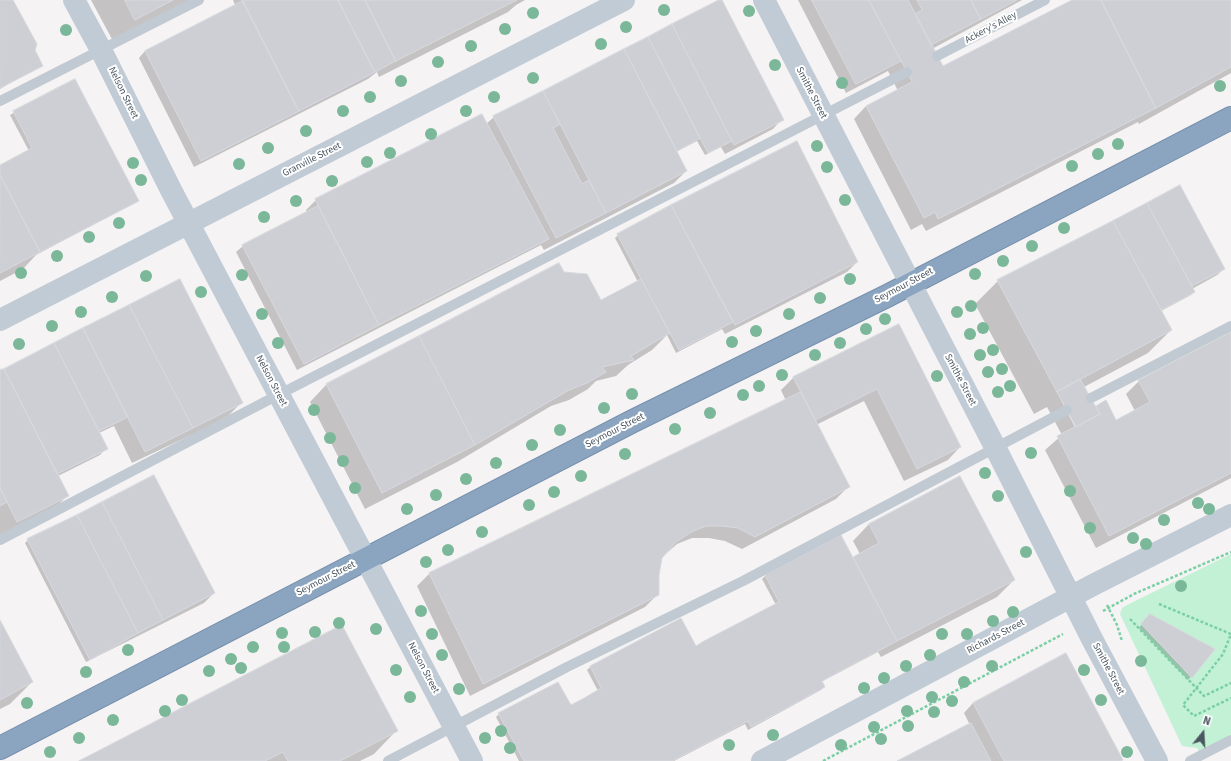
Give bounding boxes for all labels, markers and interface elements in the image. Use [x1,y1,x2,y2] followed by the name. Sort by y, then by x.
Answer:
[963,9,1019,47] street label: Ackery's Alley
[105,65,141,121] street label: Nelson Street
[793,65,829,121] street label: Smithe Street
[281,140,343,180] street label: Granville Street
[873,266,935,306] street label: Seymour Street
[941,352,979,408] street label: Smithe Street
[253,353,289,409] street label: Nelson Street
[583,411,647,451] street label: Seymour Street
[294,559,358,599] street label: Seymour Street
[965,617,1027,657] street label: Richards Street
[405,640,441,696] street label: Nelson Street
[1089,641,1127,697] street label: Smithe Street
[1183,713,1223,753] north arrow
[1201,713,1213,729] text: N

